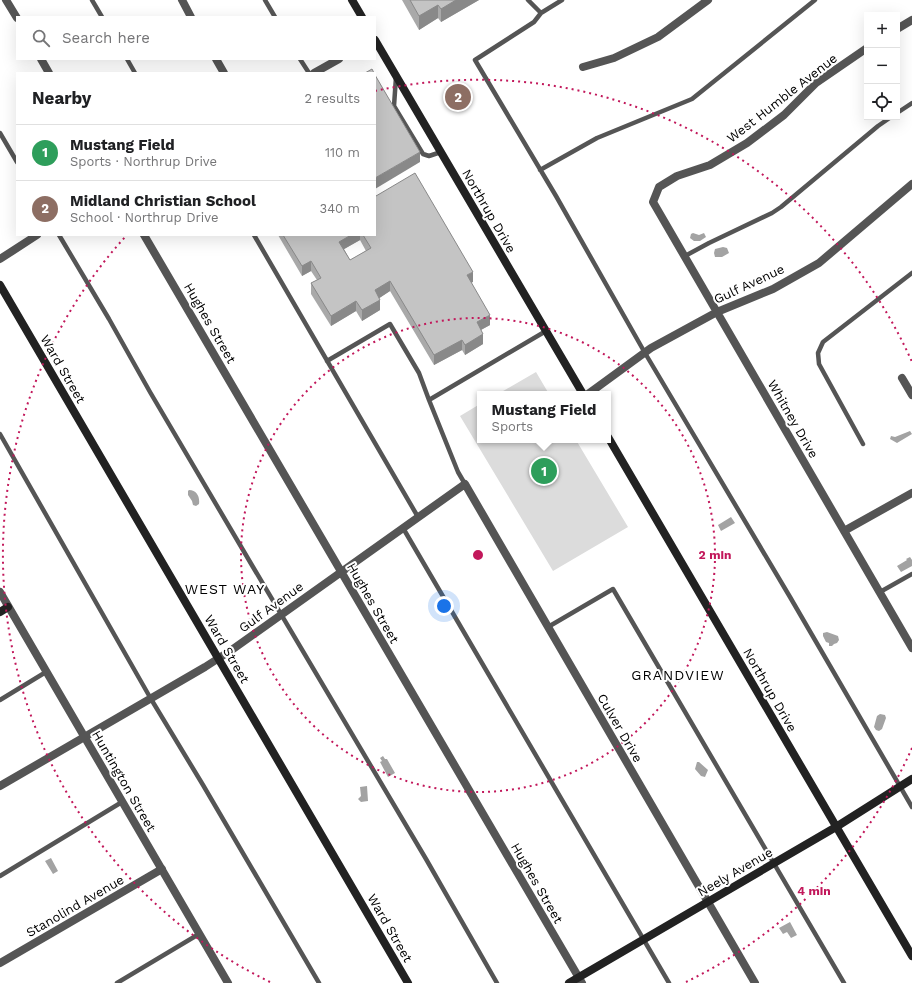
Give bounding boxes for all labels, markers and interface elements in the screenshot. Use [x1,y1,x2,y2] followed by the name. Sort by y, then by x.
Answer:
[864,12,900,120] map controls
[864,12,900,48] button: +
[16,16,376,60] search box
[30,27,52,49] icon: search
[62,29,150,47] text: Search here
[864,48,900,84] button: −
[724,50,840,146] street label: West Humble Avenue
[445,82,471,112] pin: 2
[864,84,900,120] button: locate
[32,88,91,108] text: Nearby
[305,91,360,106] text: 2 results
[70,136,175,154] text: Mustang Field
[42,145,48,160] text: 1
[325,145,360,160] text: 110 m
[70,154,217,169] text: Sports · Northrup Drive
[459,167,519,255] street label: Northrup Drive
[70,192,256,210] text: Midland Christian School
[41,201,49,216] text: 2
[320,201,360,216] text: 340 m
[70,210,218,225] text: School · Northrup Drive
[711,261,787,307] street label: Gulf Avenue
[181,280,239,366] street label: Hughes Street
[37,332,89,406] street label: Ward Street
[765,377,821,461] street label: Whitney Drive
[477,391,611,443] popup
[492,401,596,419] text: Mustang Field
[492,419,533,434] text: Sports
[531,456,557,486] pin: 1
[471,548,485,562] centre of rings
[699,548,731,562] text: 2 min
[344,560,402,646] street label: Hughes Street
[236,579,306,635] street label: Gulf Avenue
[185,581,265,597] district label: WEST WAY
[434,596,454,616] your location
[201,612,253,686] street label: Ward Street
[740,646,800,734] street label: Northrup Drive
[631,667,725,683] district label: GRANDVIEW
[594,691,646,765] street label: Culver Drive
[89,728,159,835] street label: Huntington Street
[508,840,566,926] street label: Hughes Street
[695,844,775,900] street label: Neely Avenue
[23,872,127,940] street label: Stanolind Avenue
[797,884,831,898] text: 4 min
[364,891,416,965] street label: Ward Street

